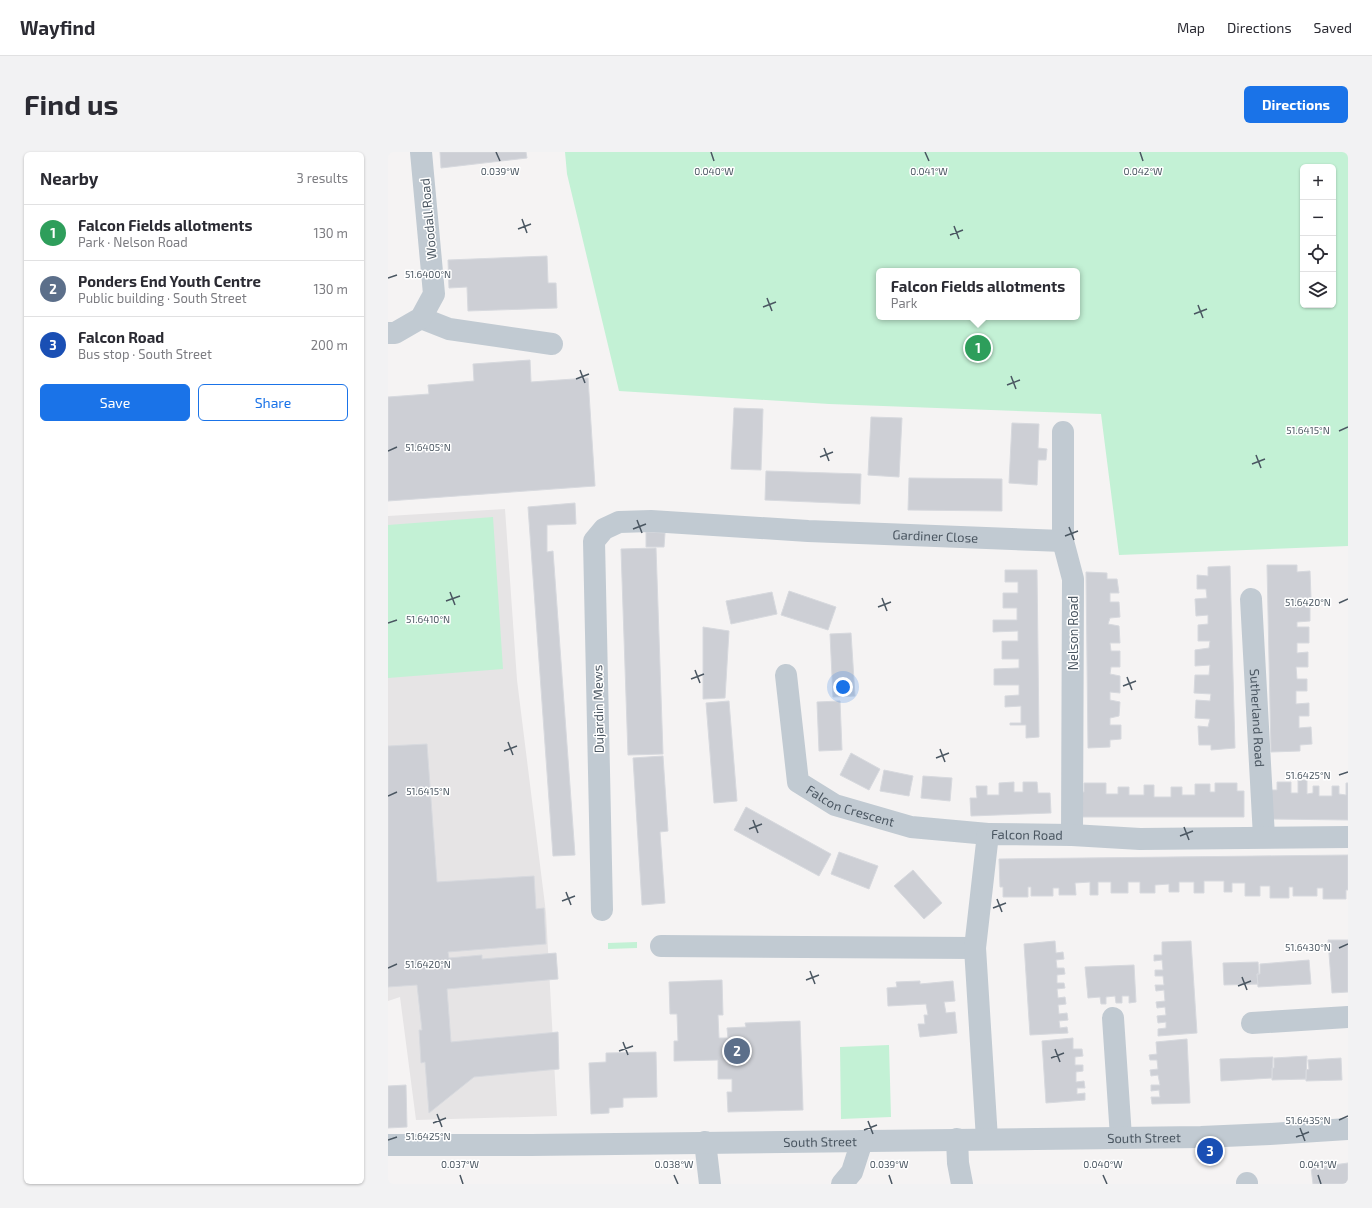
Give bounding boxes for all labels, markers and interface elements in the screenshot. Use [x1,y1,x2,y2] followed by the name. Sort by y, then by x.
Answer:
[20,16,95,39] text: Wayfind
[1177,19,1205,36] text: Map
[1227,19,1292,36] text: Directions
[1314,19,1352,36] text: Saved
[1244,86,1348,123] button: Directions
[24,87,118,121] text: Find us
[1300,164,1336,308] map controls
[1300,164,1336,200] button: +
[481,165,520,177] text: 0.039°W
[694,165,734,177] text: 0.040°W
[910,165,948,177] text: 0.041°W
[1123,165,1163,177] text: 0.042°W
[40,168,98,188] text: Nearby
[297,170,348,186] text: 3 results
[416,178,440,260] street label: Woodall Road
[1300,200,1336,236] button: −
[78,216,252,234] text: Falcon Fields allotments
[50,225,56,241] text: 1
[313,225,348,241] text: 130 m
[78,234,188,250] text: Park · Nelson Road
[1300,236,1336,272] button: locate
[405,268,451,280] text: 51.6400°N
[876,268,1080,320] popup
[78,272,261,290] text: Ponders End Youth Centre
[1300,272,1336,308] button: layers
[891,277,1065,295] text: Falcon Fields allotments
[49,281,57,297] text: 2
[313,281,348,297] text: 130 m
[78,290,247,306] text: Public building · South Street
[891,295,917,311] text: Park
[78,328,164,346] text: Falcon Road
[965,333,991,363] pin: 1
[49,337,57,353] text: 3
[311,337,348,353] text: 200 m
[78,346,212,362] text: Bus stop · South Street
[40,384,190,421] button: Save
[198,384,348,421] button: Share
[1286,424,1330,436] text: 51.6415°N
[405,441,451,453] text: 51.6405°N
[892,526,978,546] street label: Gardiner Close
[1065,596,1081,670] street label: Nelson Road
[1285,596,1331,608] text: 51.6420°N
[406,613,450,625] text: 51.6410°N
[589,665,607,753] street label: Dujardin Mews
[1247,668,1268,767] street label: Sutherland Road
[833,677,853,697] your location
[1285,769,1331,781] text: 51.6425°N
[804,781,896,830] street label: Falcon Crescent
[406,785,450,797] text: 51.6415°N
[991,826,1063,843] street label: Falcon Road
[1285,941,1331,953] text: 51.6430°N
[405,958,451,970] text: 51.6420°N
[724,1036,750,1066] pin: 2
[1285,1114,1331,1126] text: 51.6435°N
[1107,1129,1181,1146] street label: South Street
[405,1130,451,1142] text: 51.6425°N
[783,1133,857,1150] street label: South Street
[1197,1136,1223,1166] pin: 3
[441,1158,480,1170] text: 0.037°W
[654,1158,694,1170] text: 0.038°W
[870,1158,909,1170] text: 0.039°W
[1083,1158,1123,1170] text: 0.040°W
[1299,1158,1337,1170] text: 0.041°W

